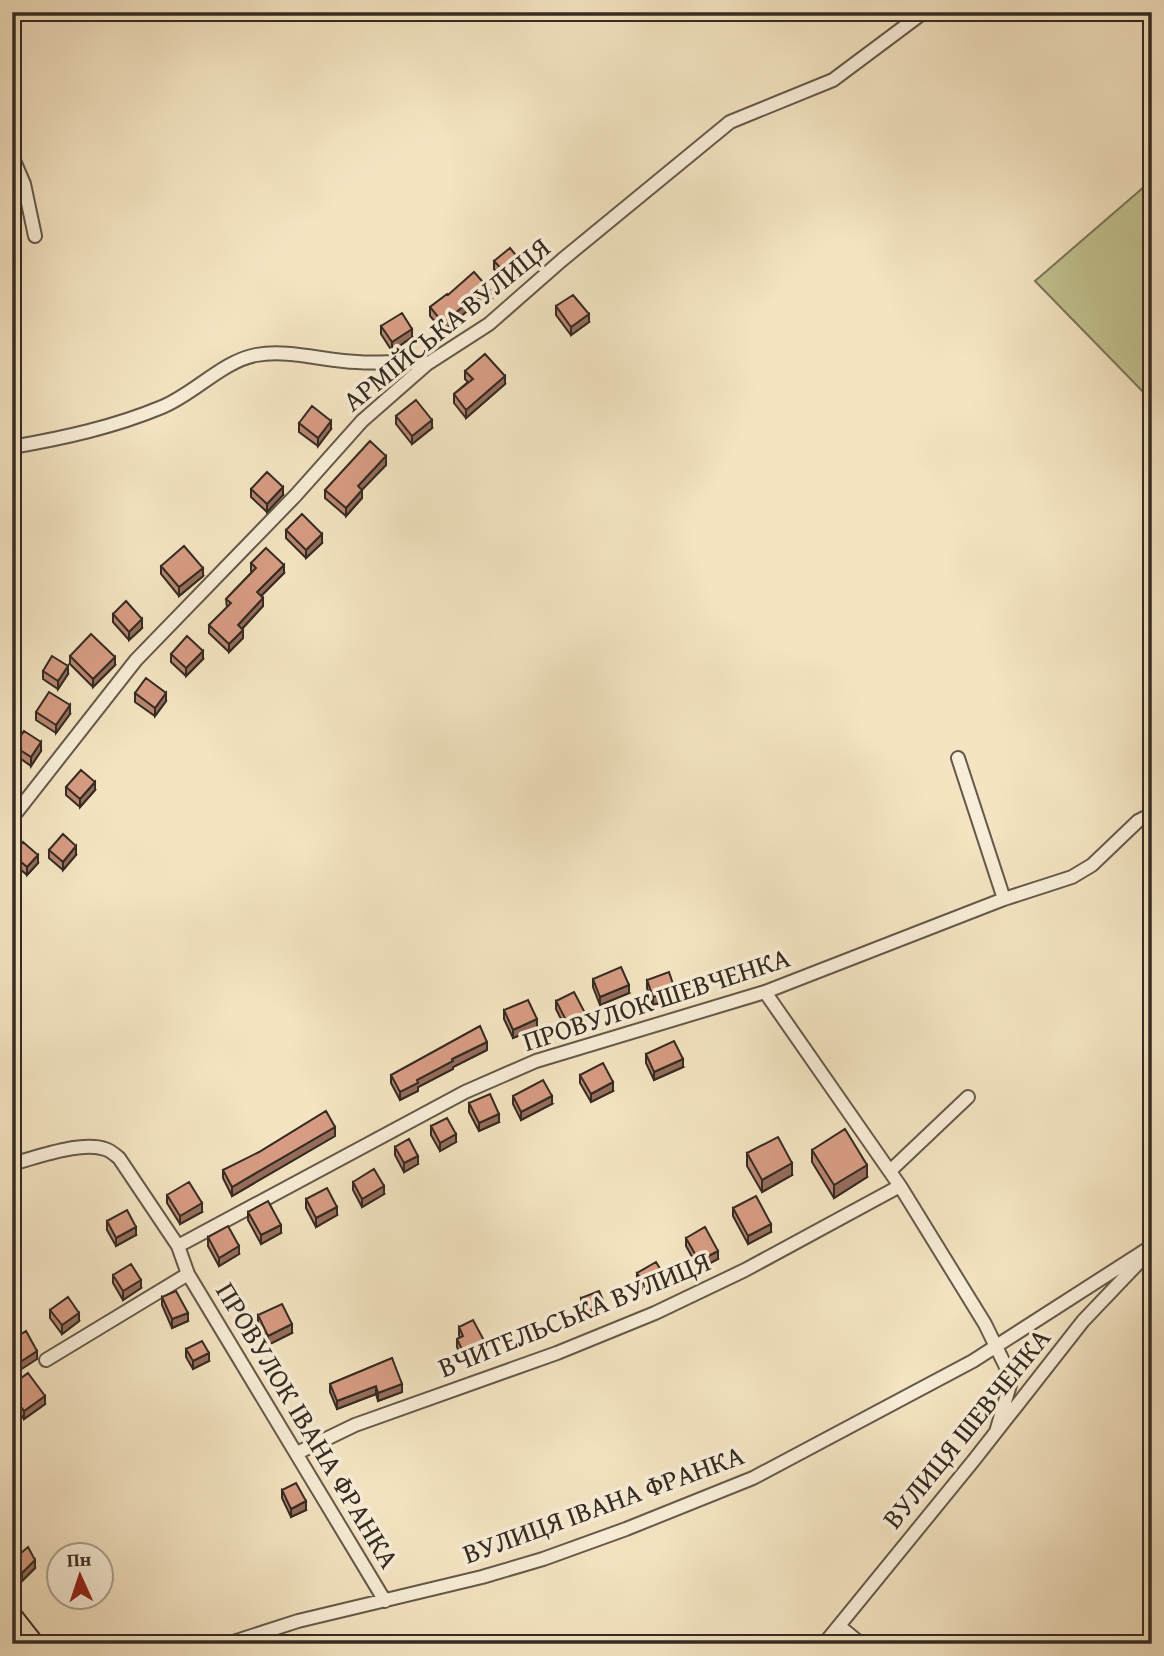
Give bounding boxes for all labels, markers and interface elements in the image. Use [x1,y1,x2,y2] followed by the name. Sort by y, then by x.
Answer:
[333,227,558,420] street label: АРМІЙСЬКА ВУЛИЦЯ
[517,936,795,1061] street label: ПРОВУЛОК ШЕВЧЕНКА
[432,1240,716,1387] street label: ВЧИТЕЛЬСЬКА ВУЛИЦЯ
[207,1274,410,1576] street label: ПРОВУЛОК ІВАНА ФРАНКА
[872,1319,1060,1537] street label: ВУЛИЦЯ ШЕВЧЕНКА
[457,1434,749,1573] street label: ВУЛИЦЯ ІВАНА ФРАНКА
[46,1540,116,1610] north arrow
[66,1544,92,1574] text: Пн

